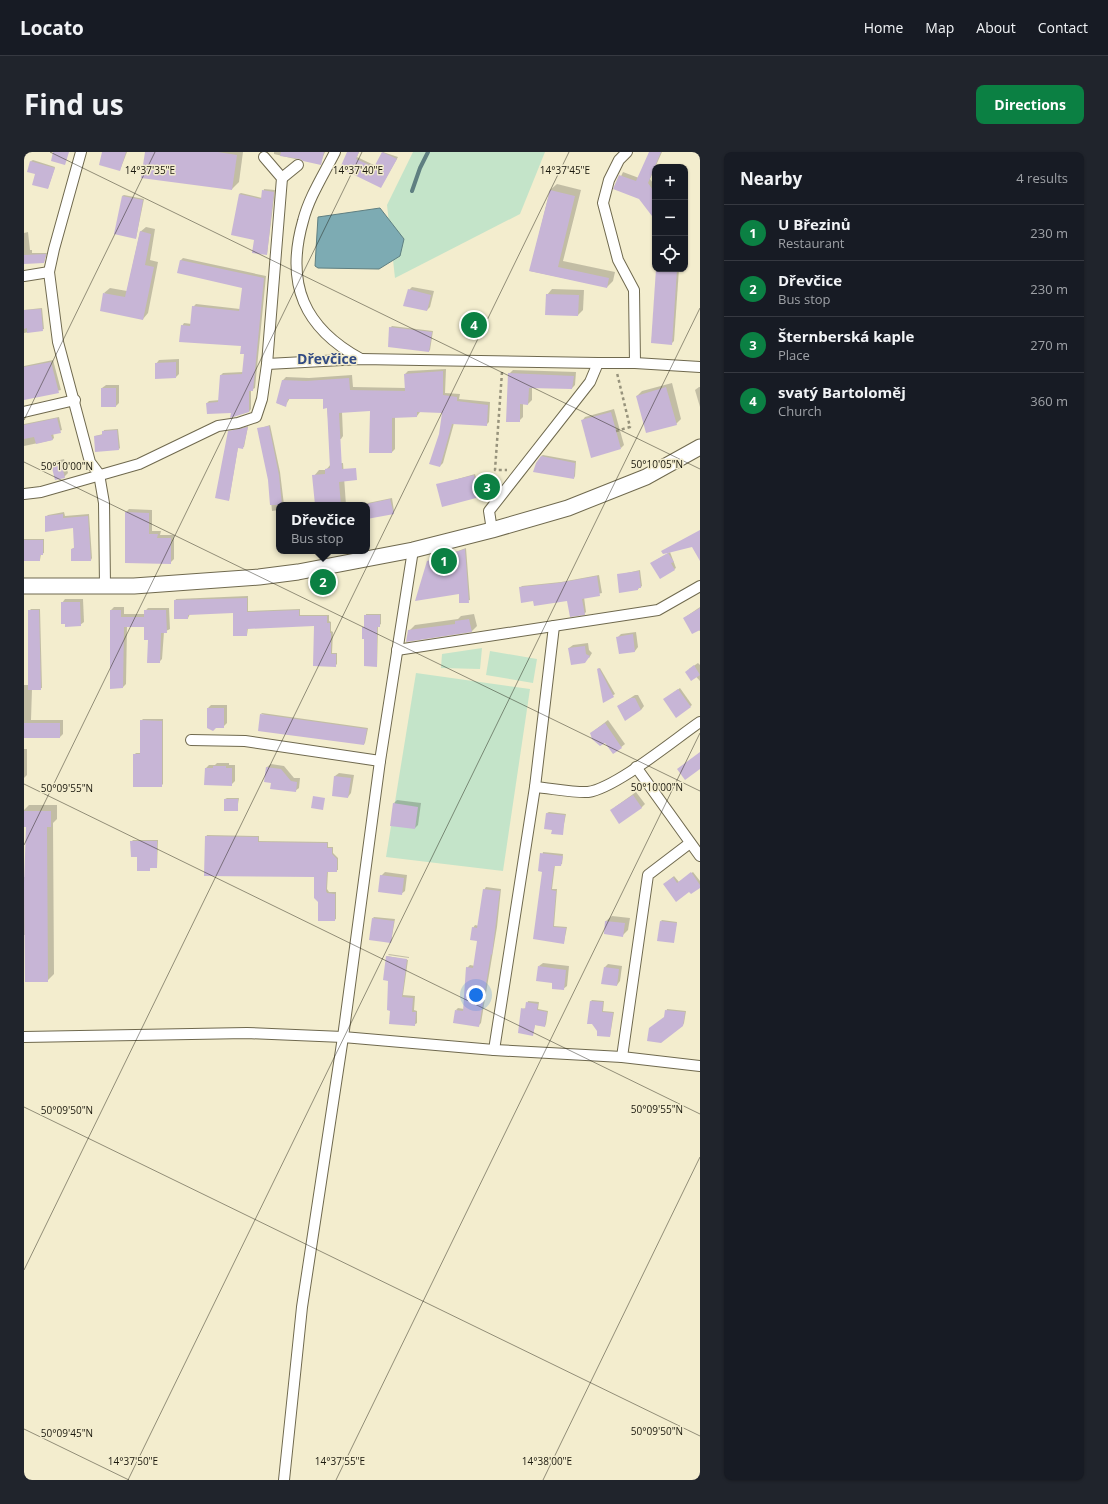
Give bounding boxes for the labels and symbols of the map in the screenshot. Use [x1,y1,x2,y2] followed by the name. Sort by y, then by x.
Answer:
[125,163,175,177] text: 14°37'35"E
[333,163,383,177] text: 14°37'40"E
[540,163,590,177] text: 14°37'45"E
[461,310,487,340] pin: 4
[297,349,357,368] district label: Dřevčice
[631,457,683,471] text: 50°10'05"N
[41,459,93,473] text: 50°10'00"N
[474,472,500,502] pin: 3
[431,546,457,576] pin: 1
[310,567,336,597] pin: 2
[631,780,683,794] text: 50°10'00"N
[41,781,93,795] text: 50°09'55"N
[466,985,486,1005] your location
[631,1102,683,1116] text: 50°09'55"N
[41,1103,93,1117] text: 50°09'50"N
[631,1424,683,1438] text: 50°09'50"N
[41,1426,93,1440] text: 50°09'45"N
[108,1454,158,1468] text: 14°37'50"E
[315,1454,365,1468] text: 14°37'55"E
[522,1454,572,1468] text: 14°38'00"E

